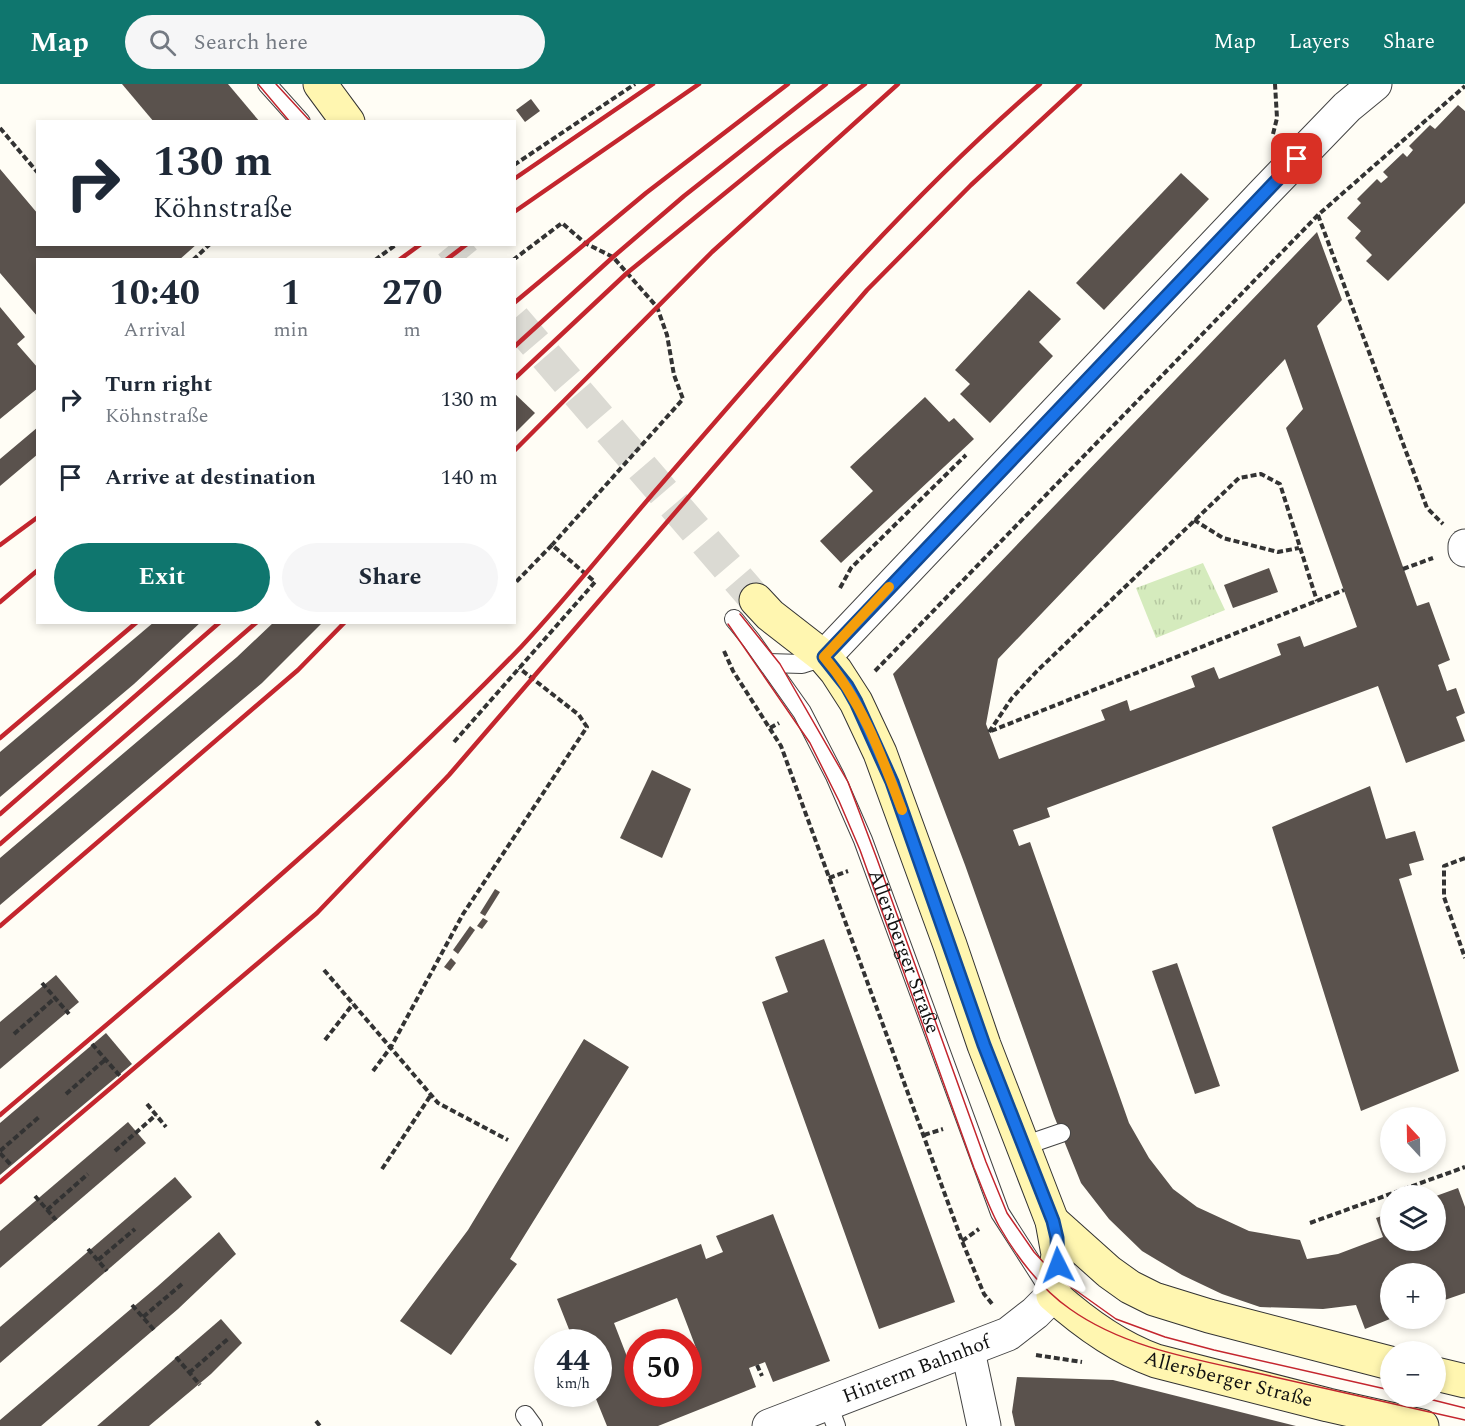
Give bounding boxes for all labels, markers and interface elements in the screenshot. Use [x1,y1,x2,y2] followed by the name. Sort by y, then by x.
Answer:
[125,15,545,69] search box
[30,21,89,64] text: Map
[146,26,179,59] icon: search
[194,26,308,59] text: Search here
[1214,26,1256,58] text: Map
[1289,26,1350,58] text: Layers
[1383,26,1435,58] text: Share
[153,131,272,194] text: 130 m
[1271,133,1322,184] pin
[1280,142,1313,175] icon: arrive
[54,144,132,222] icon: right
[153,188,293,230] text: Köhnstraße
[109,266,200,321] text: 10:40
[281,266,301,321] text: 1
[382,266,442,321] text: 270
[124,315,186,345] text: Arrival
[273,315,308,345] text: min
[404,315,421,345] text: m
[105,368,212,401] text: Turn right
[54,383,87,416] icon: right
[441,383,498,416] text: 130 m
[105,401,208,431] text: Köhnstraße
[54,461,87,494] icon: arrive
[105,461,316,494] text: Arrive at destination
[441,461,498,494] text: 140 m
[54,543,270,612] button: Exit
[282,543,498,612] button: Share
[860,865,948,1038] street label: Allersberger Straße
[1380,1107,1446,1173] north arrow
[1380,1107,1446,1407] map controls
[1380,1185,1446,1251] button: layers
[1026,1233,1090,1297] position arrow
[1380,1263,1446,1329] button: +
[838,1326,997,1411] street label: Hinterm Bahnhof
[624,1329,702,1407] speed limit sign: 50
[556,1338,590,1384] text: 44
[1380,1341,1446,1407] button: −
[1140,1343,1316,1415] street label: Allersberger Straße
[556,1372,590,1395] text: km/h

